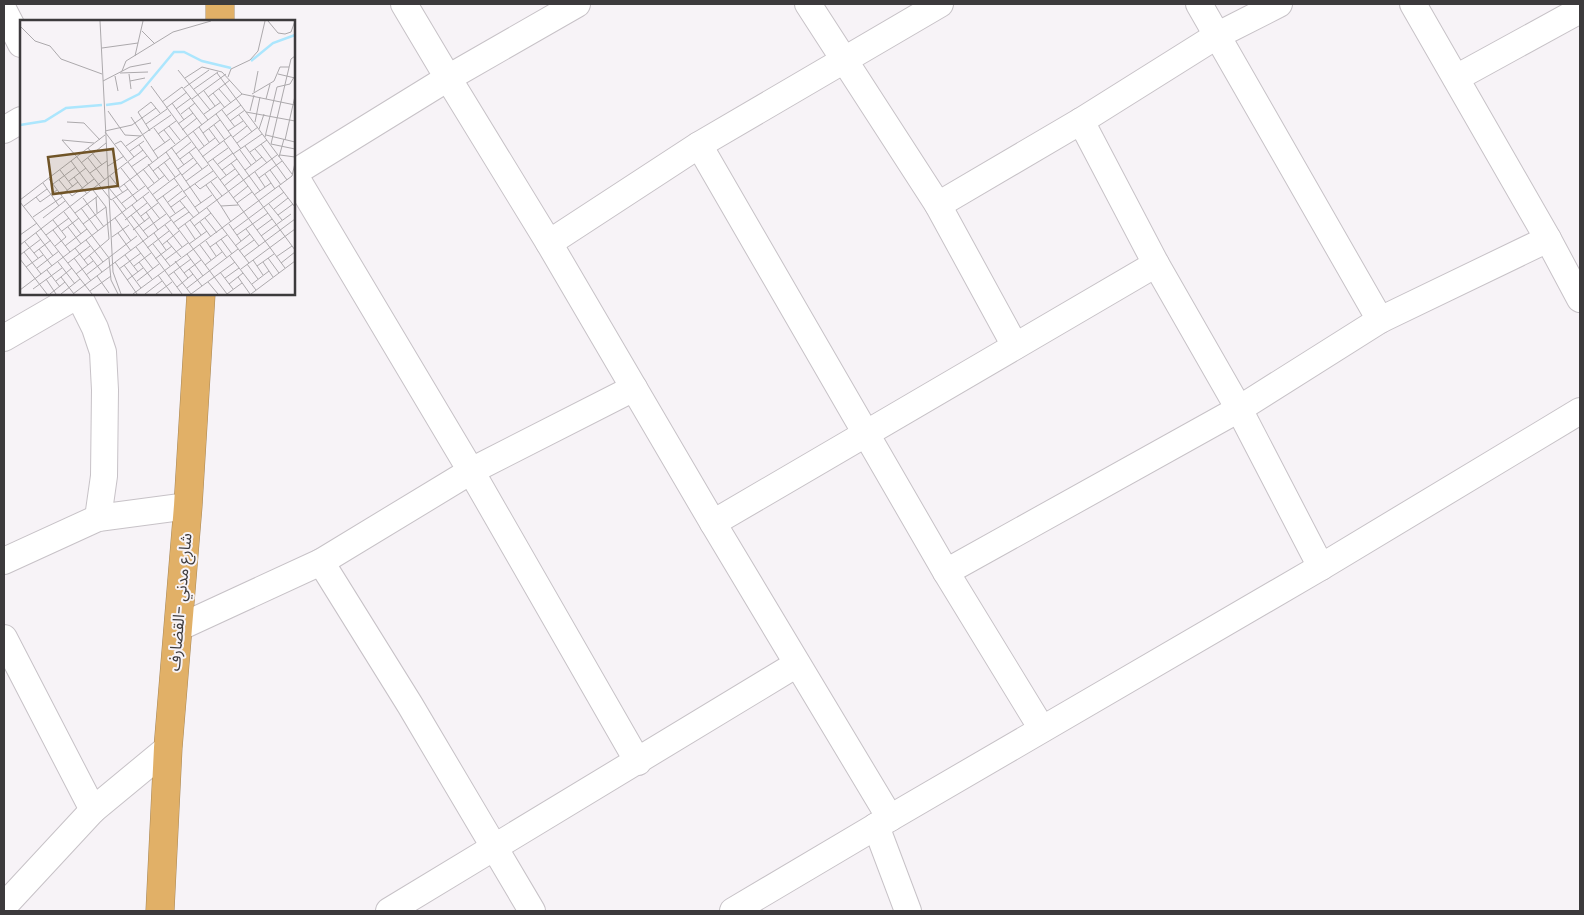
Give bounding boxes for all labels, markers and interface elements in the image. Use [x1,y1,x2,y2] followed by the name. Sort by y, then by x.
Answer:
[20,20,295,295] inset map
[163,532,198,672] street label: شارع مدني -القضارف

